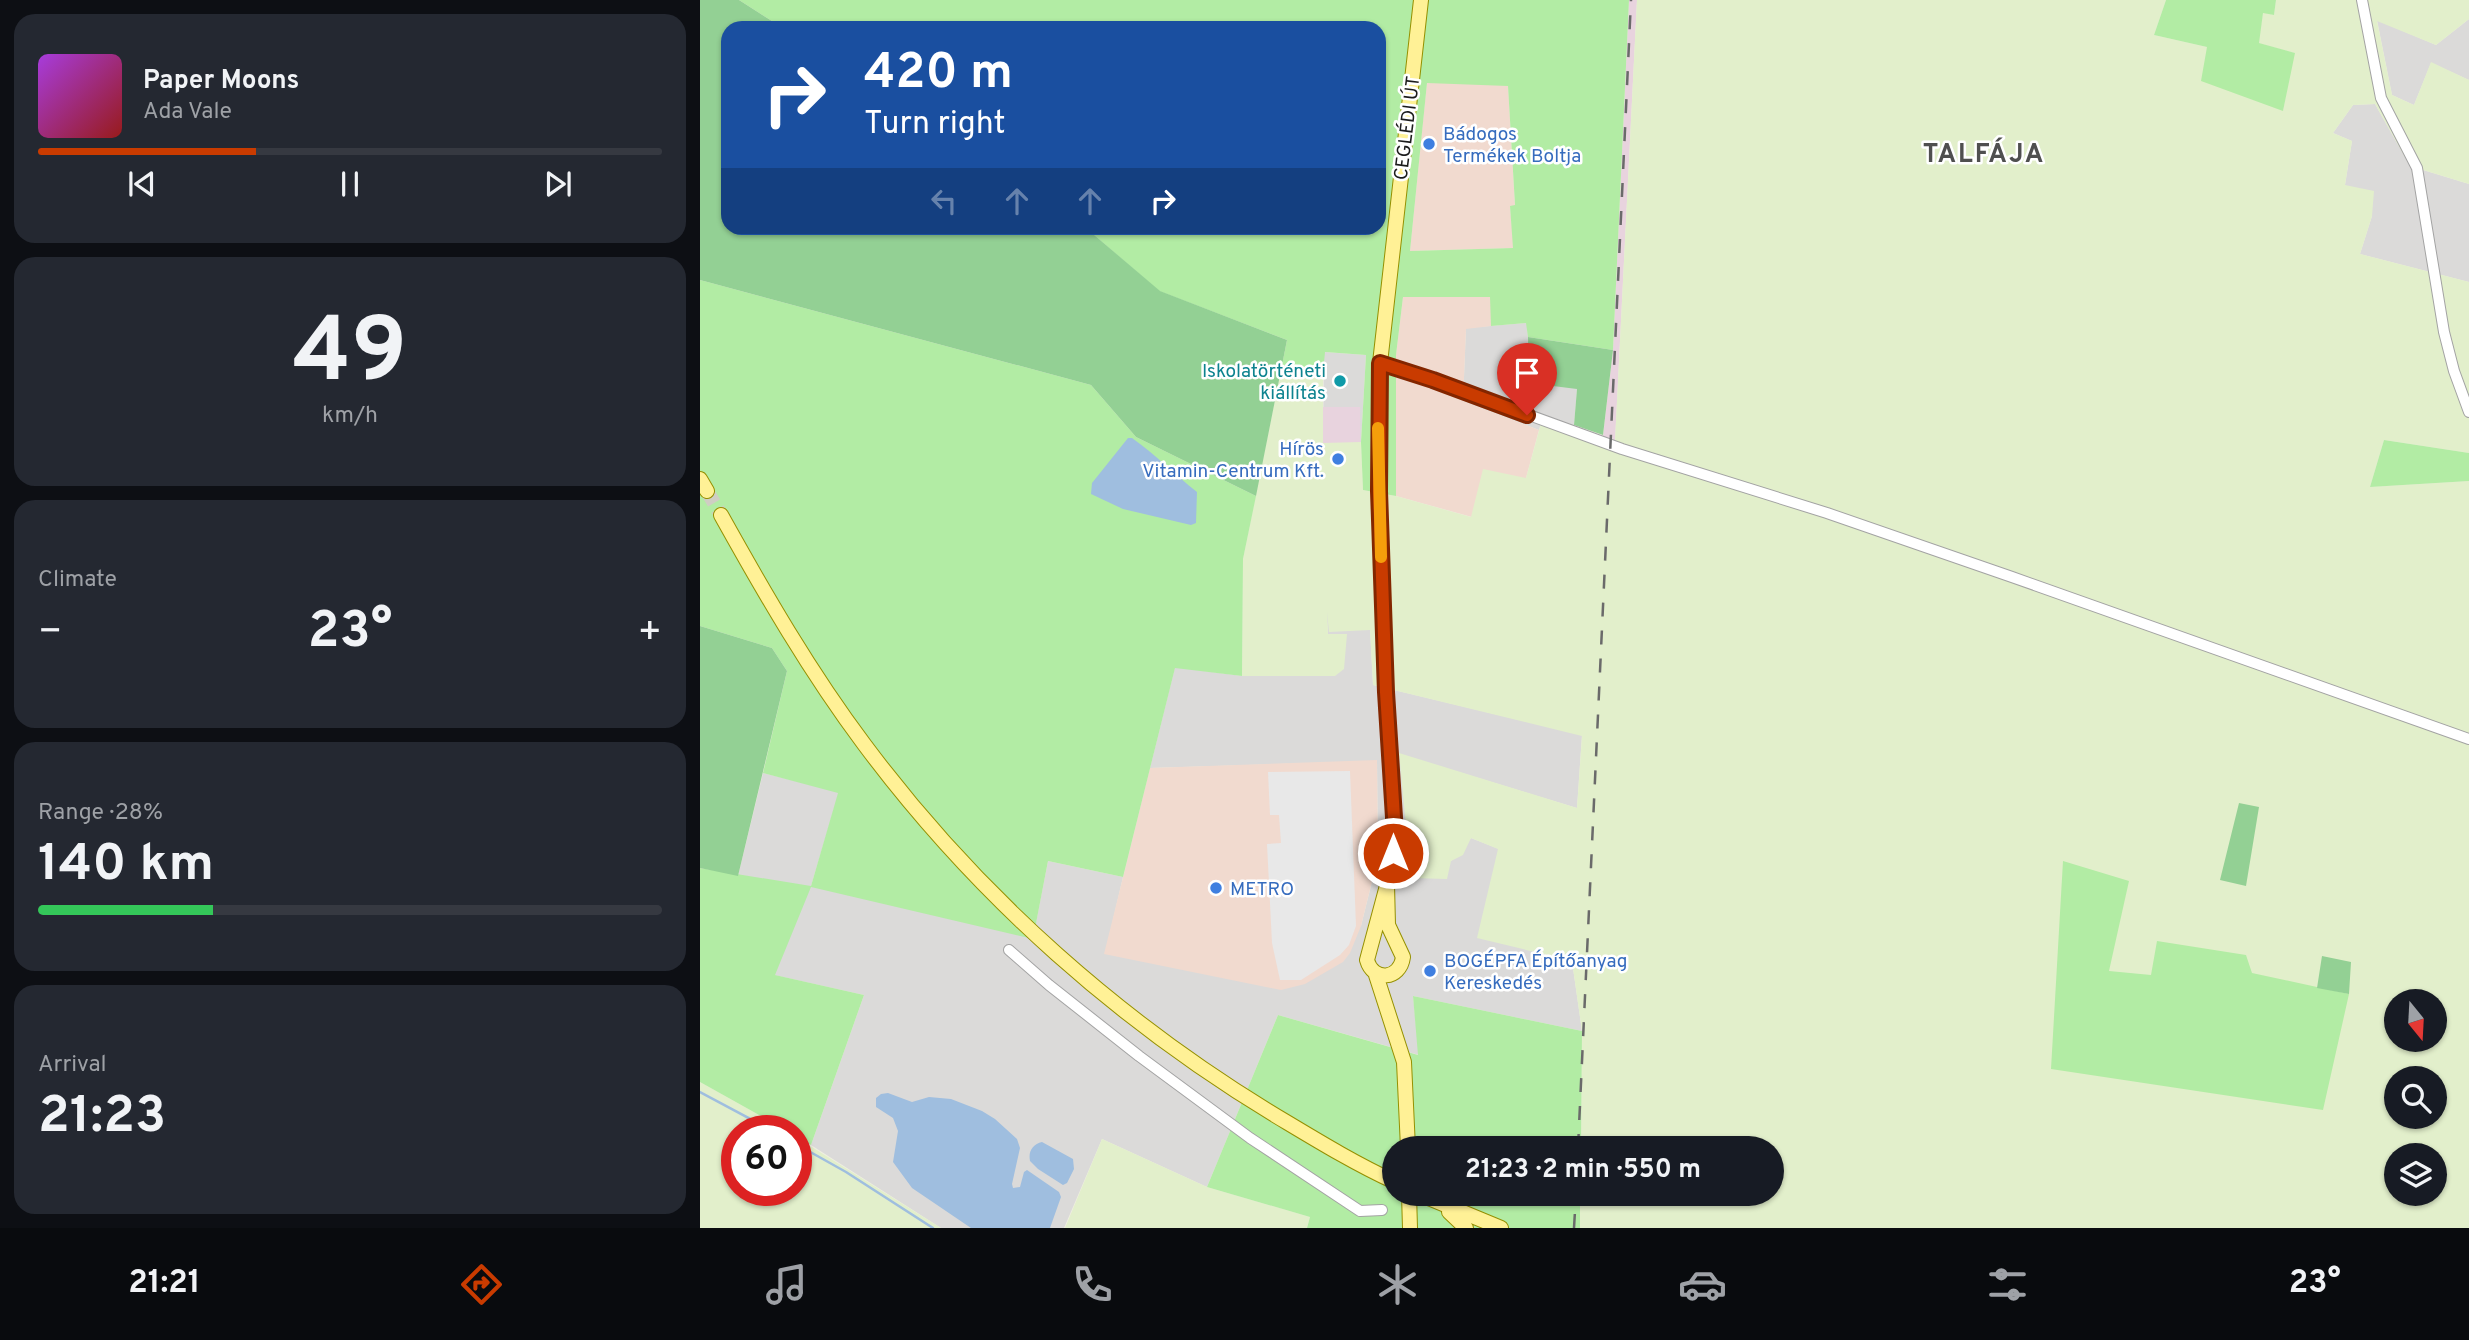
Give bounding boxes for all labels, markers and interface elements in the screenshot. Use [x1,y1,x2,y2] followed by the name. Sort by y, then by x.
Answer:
[864,44,1013,106] text: 420 m
[749,49,840,140] icon: right
[143,65,299,98] text: Paper Moons
[1389,75,1426,182] street label: CEGLÉDI ÚT
[143,98,232,127] text: Ada Vale
[864,105,1006,145] text: Turn right
[1443,123,1581,169] place label: Bádogos Termékek Boltja
[1421,136,1437,152] marker: Bádogos Termékek Boltja
[1923,137,2045,172] district label: TALFÁJA
[123,165,161,203] icon: previous
[331,165,369,203] icon: pause
[539,165,577,203] icon: next
[925,182,963,220] icon: left
[998,182,1036,220] icon: ahead
[1071,182,1109,220] icon: ahead
[1144,182,1182,220] icon: right
[293,299,407,414] text: 49
[1497,343,1557,415] pin
[1508,354,1546,392] icon: arrive
[1202,360,1326,406] place label: Iskolatörténeti kiállítás
[1332,373,1348,389] marker: Iskolatörténeti kiállítás
[322,402,378,431] text: km/h
[1142,438,1324,484] place label: Hírös Vitamin-Centrum Kft.
[1330,451,1346,467] marker: Hírös Vitamin-Centrum Kft.
[38,566,117,595] text: Climate
[308,600,392,666] text: 23°
[38,609,63,658] text: −
[637,609,662,658] text: +
[38,799,163,828] text: Range · 28%
[1356,816,1430,890] position arrow
[38,833,214,899] text: 140 km
[1230,878,1294,902] place label: METRO
[1208,880,1224,896] marker: METRO
[1444,949,1628,996] place label: BOGÉPFA Építőanyag Kereskedés
[1422,963,1438,979] marker: BOGÉPFA Építőanyag Kereskedés
[2384,989,2446,1052] north arrow
[2384,989,2447,1206] map controls
[38,1051,107,1080] text: Arrival
[2384,1066,2447,1129] button: search
[38,1085,166,1151] text: 21:23
[721,1115,812,1206] speed limit sign: 60
[2384,1143,2447,1206] button: layers
[1465,1154,1701,1187] text: 21:23 · 2 min · 550 m
[457,1260,506,1309] icon: directions
[762,1260,811,1309] icon: music
[1068,1260,1117,1309] icon: phone
[1373,1260,1422,1309] icon: climate
[1678,1260,1727,1309] icon: car
[1983,1260,2032,1309] icon: filters
[128,1264,201,1304] text: 21:21
[2289,1264,2341,1304] text: 23°

